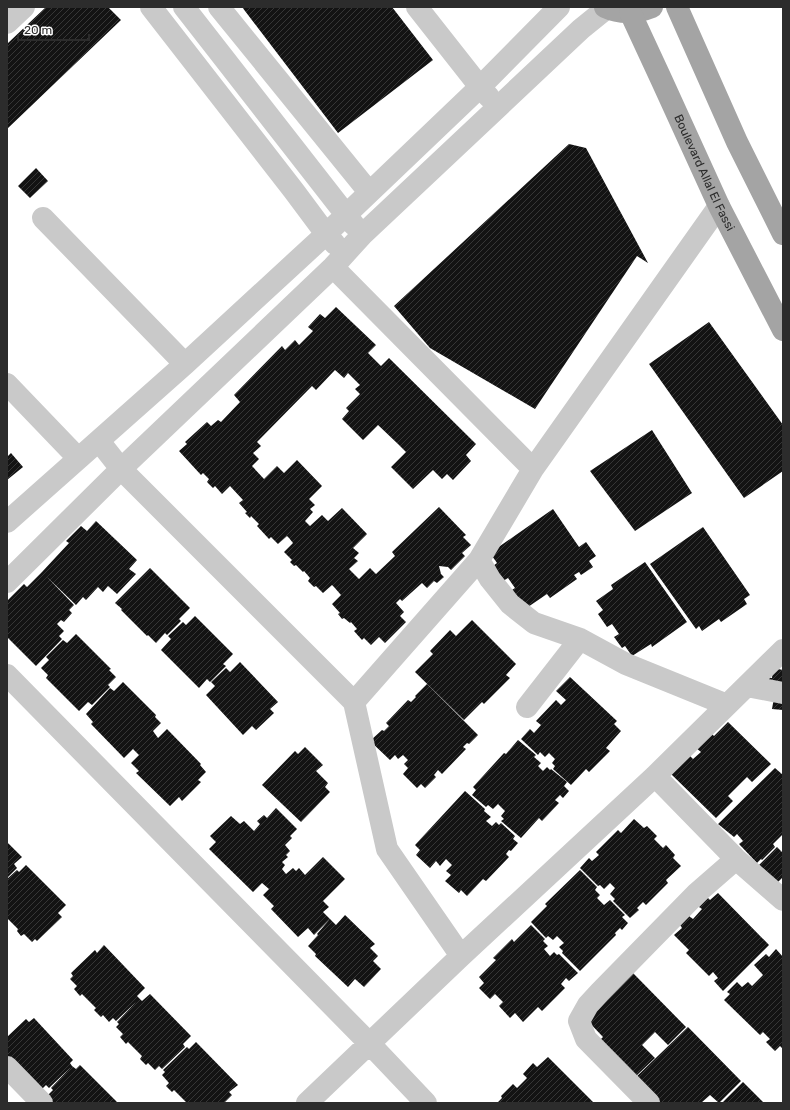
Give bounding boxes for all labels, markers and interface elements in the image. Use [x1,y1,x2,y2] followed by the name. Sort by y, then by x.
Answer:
[18,16,89,42] scale bar
[24,23,52,37] text: 20 m
[671,112,738,233] street label: Boulevard Allal El Fassi

